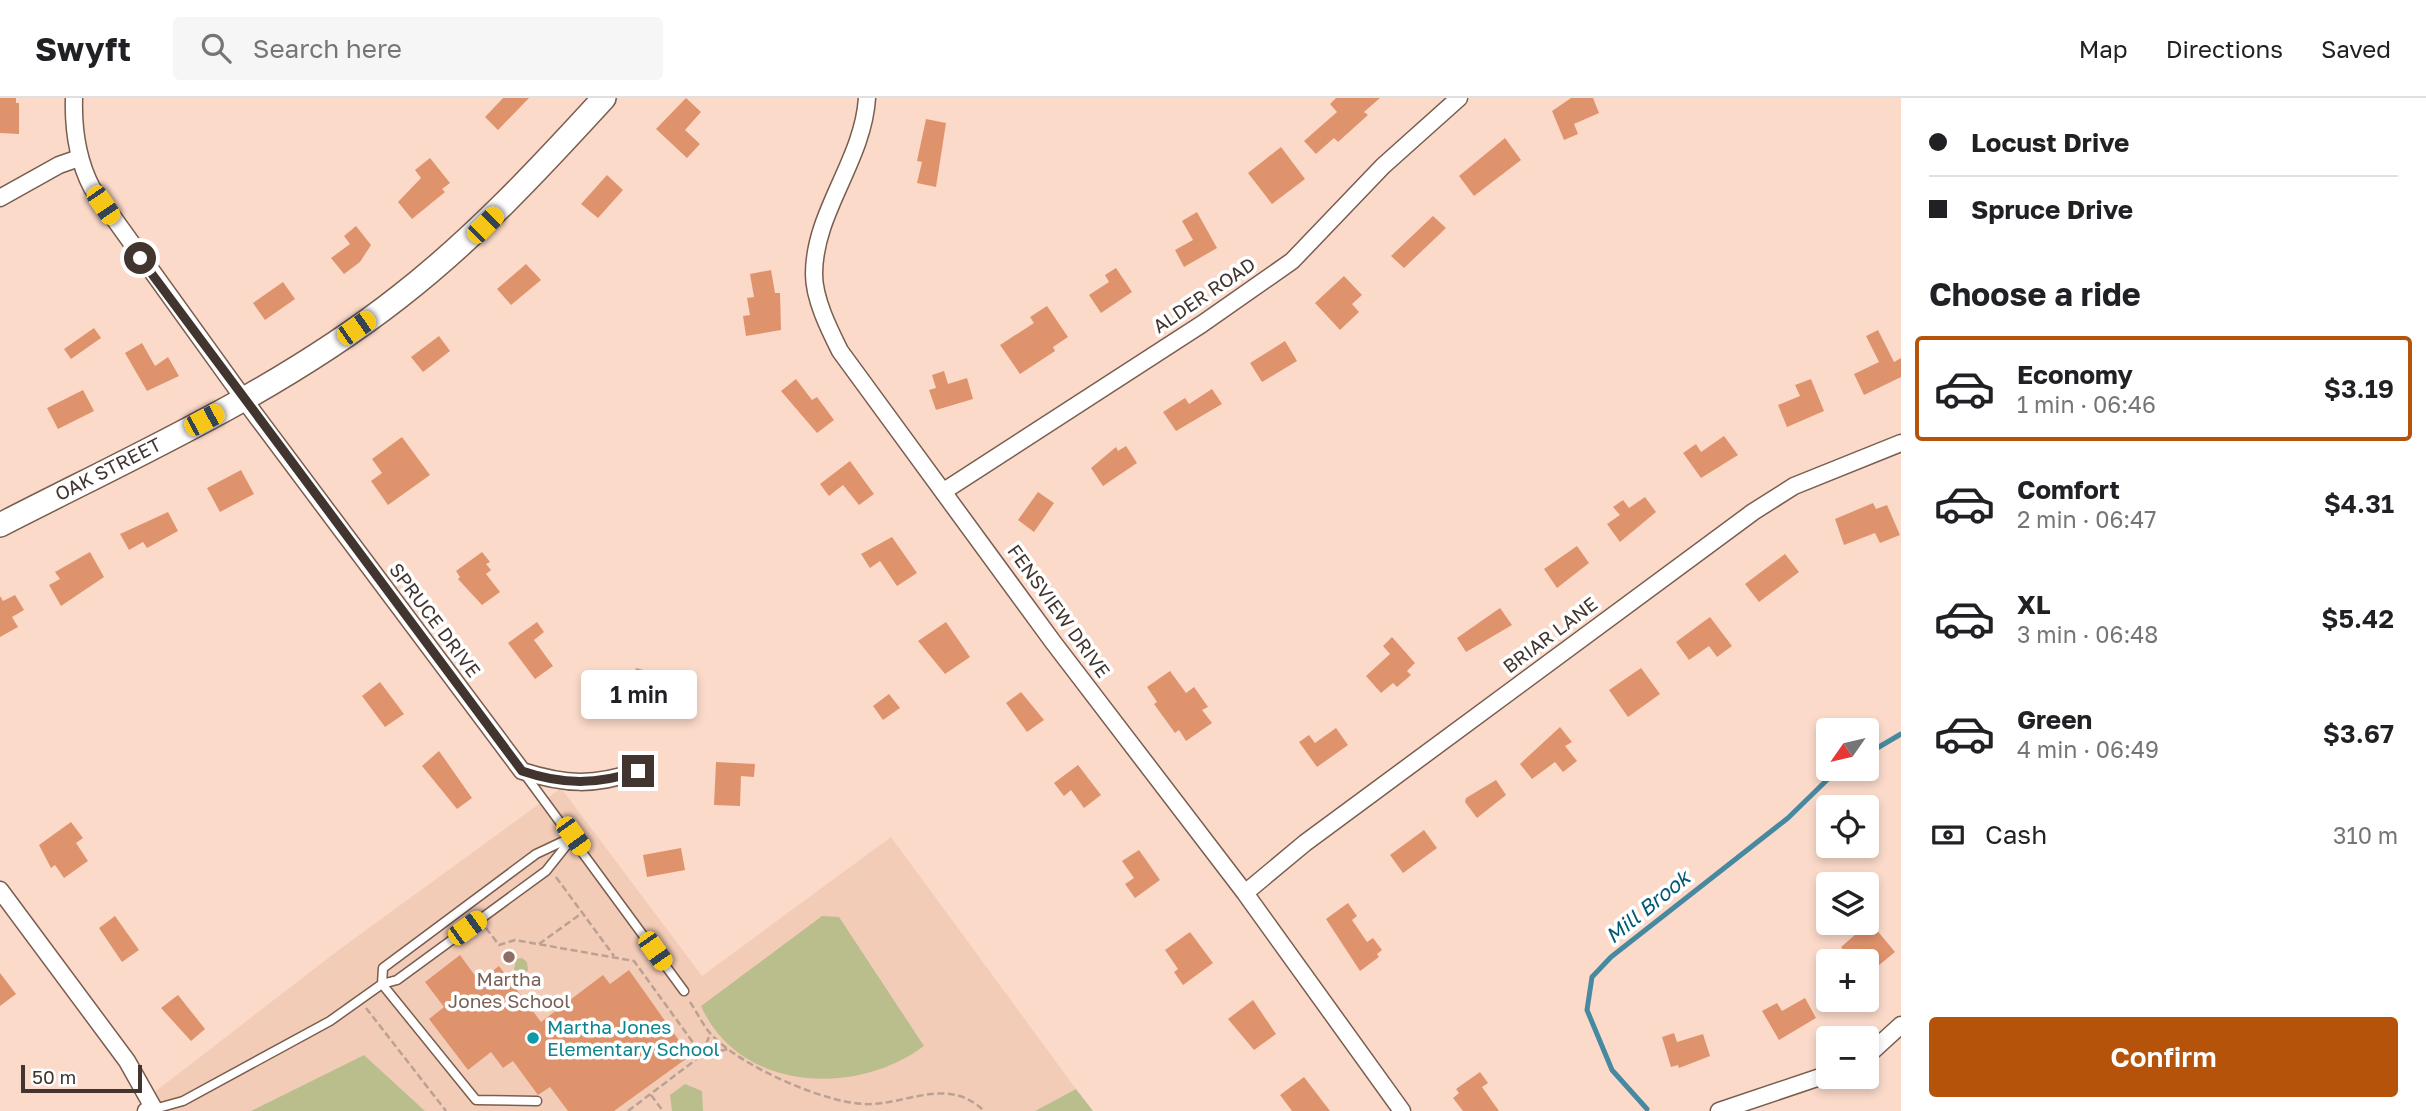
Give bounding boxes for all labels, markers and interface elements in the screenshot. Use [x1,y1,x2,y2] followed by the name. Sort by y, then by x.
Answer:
[173,17,663,80] search box
[35,29,131,68] text: Swyft
[197,29,235,67] icon: search
[253,33,402,64] text: Search here
[2079,34,2128,63] text: Map
[2166,34,2283,63] text: Directions
[2321,34,2391,63] text: Saved
[1971,127,2129,158] text: Locust Drive
[83,182,124,228] car
[1971,194,2133,225] text: Spruce Drive
[463,203,508,247] car
[124,242,156,274] route start
[1148,252,1259,337] street label: ALDER ROAD
[1929,275,2141,313] text: Choose a ride
[333,307,380,349] car
[1933,357,1996,420] icon: car
[2017,359,2133,390] text: Economy
[2324,373,2394,404] text: $3.19
[2017,390,2156,418] text: 1 min · 06:46
[181,401,228,439] car
[51,432,165,505] street label: OAK STREET
[1933,472,1996,535] icon: car
[2017,474,2120,505] text: Comfort
[2324,488,2394,519] text: $4.31
[2017,505,2156,533] text: 2 min · 06:47
[1003,540,1115,682] street label: FENSVIEW DRIVE
[385,558,486,681] street label: SPRUCE DRIVE
[1933,587,1996,650] icon: car
[2017,589,2051,620] text: XL
[1498,592,1601,678] street label: BRIAR LANE
[2321,603,2394,634] text: $5.42
[2017,620,2158,648] text: 3 min · 06:48
[580,670,696,718] callout: 1 min
[610,680,668,708] text: 1 min
[1933,702,1996,765] icon: car
[2017,704,2092,735] text: Green
[1816,718,1880,780] north arrow
[1816,718,1879,1089] map controls
[2323,718,2394,749] text: $3.67
[2017,735,2159,763] text: 4 min · 06:49
[622,755,654,787] route end
[1816,795,1879,858] button: locate
[553,813,594,859] car
[1929,816,1967,854] icon: cash
[1985,819,2047,850] text: Cash
[2333,821,2398,849] text: 310 m
[1600,863,1697,948] water label: Mill Brook
[1816,872,1879,935] button: layers
[444,907,491,949] car
[635,928,676,974] car
[501,949,517,965] marker: Martha Jones School
[1816,949,1879,1012] button: +
[448,967,570,1012] place label: Martha Jones School
[547,1015,720,1060] place label: Martha Jones Elementary School
[1929,1017,2398,1097] button: Confirm
[1816,1026,1879,1089] button: −
[525,1030,541,1046] marker: Martha Jones Elementary School
[21,1062,142,1094] scale bar
[32,1065,76,1088] text: 50 m

